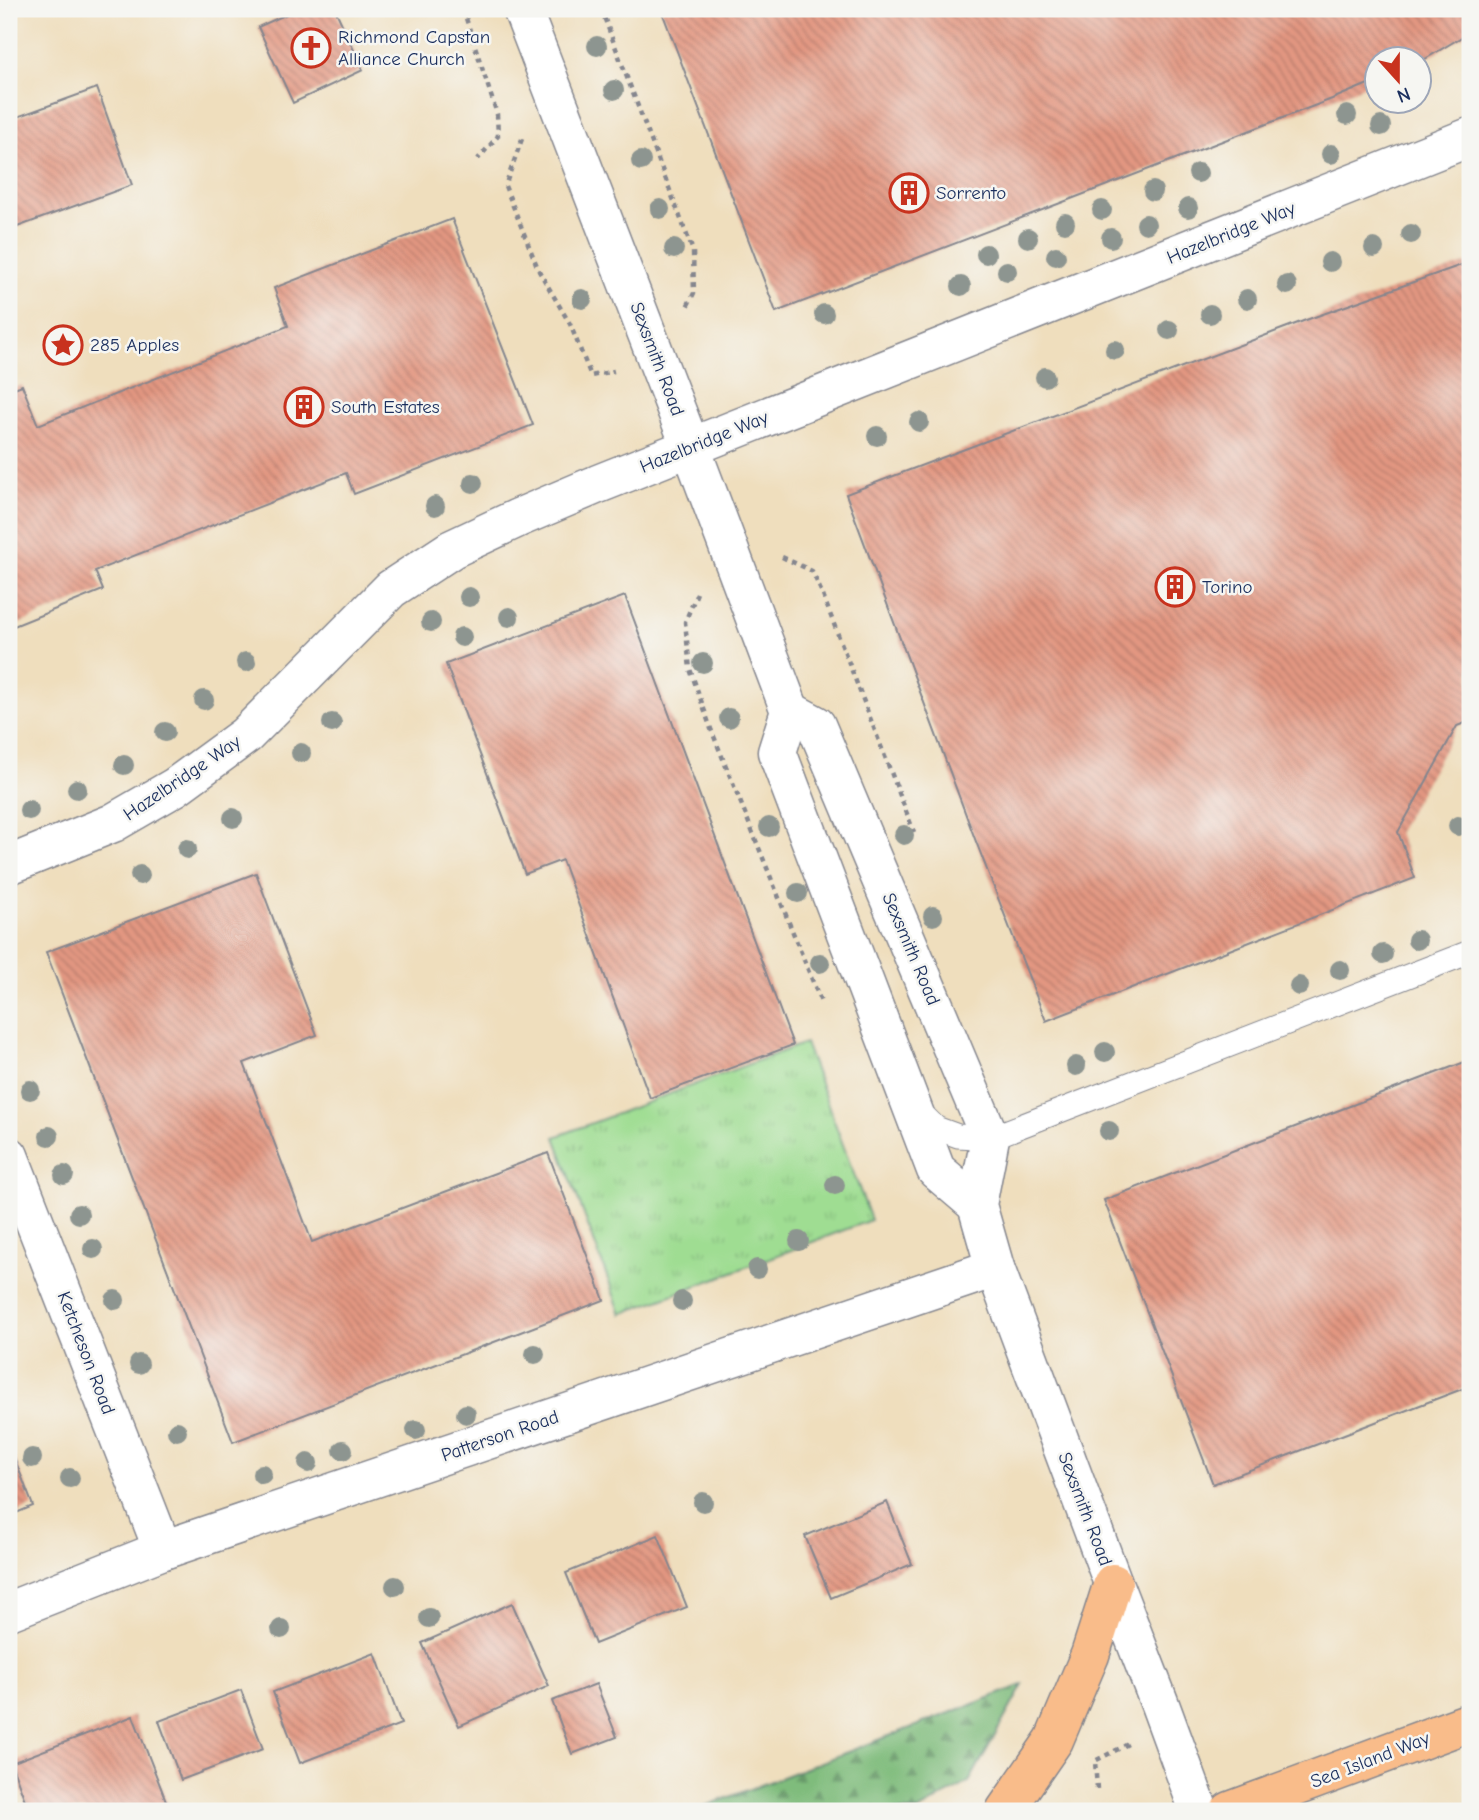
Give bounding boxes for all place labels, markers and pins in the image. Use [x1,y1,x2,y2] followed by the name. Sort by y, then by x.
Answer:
[338,26,490,70] place label: Richmond Capstan Alliance Church
[290,27,332,69] church icon: Richmond Capstan Alliance Church
[888,172,930,214] building icon: Sorrento
[936,182,1006,204] place label: Sorrento
[42,324,84,366] place icon: 285 Apples
[90,334,179,356] place label: 285 Apples
[283,386,325,428] building icon: South Estates
[331,396,440,418] place label: South Estates
[1154,566,1196,608] building icon: Torino
[1202,576,1253,598] place label: Torino

